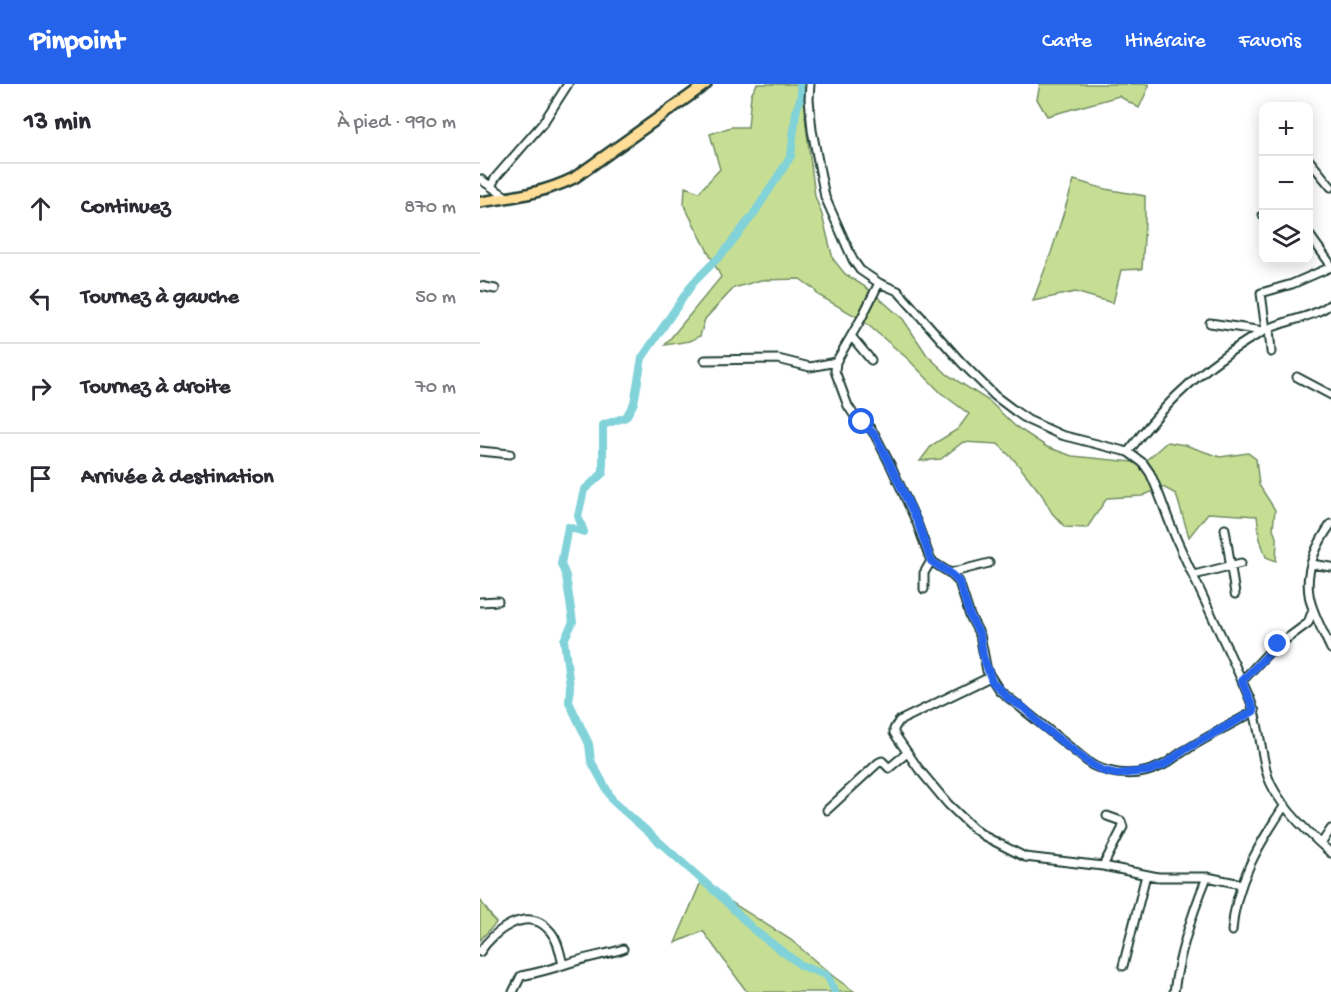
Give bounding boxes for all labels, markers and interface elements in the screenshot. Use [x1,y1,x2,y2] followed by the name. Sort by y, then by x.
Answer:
[30,26,124,59] text: Pinpoint
[1042,30,1092,55] text: Carte
[1125,30,1206,55] text: Itinéraire
[1239,30,1301,55] text: Favoris
[1259,102,1313,264] map controls
[1259,102,1313,156] button: +
[24,108,91,139] text: 13 min
[337,112,456,135] text: À pied · 990 m
[1259,156,1313,210] button: −
[24,192,57,225] icon: ahead
[81,195,170,221] text: Continuez
[404,197,456,220] text: 870 m
[1259,210,1313,264] button: layers
[24,282,57,315] icon: left
[81,285,239,311] text: Tournez à gauche
[415,287,456,310] text: 50 m
[24,372,57,405] icon: right
[81,375,230,401] text: Tournez à droite
[415,377,456,400] text: 70 m
[848,408,874,434] route start
[24,462,57,495] icon: arrive
[81,465,274,491] text: Arrivée à destination
[1264,630,1290,656] route end

